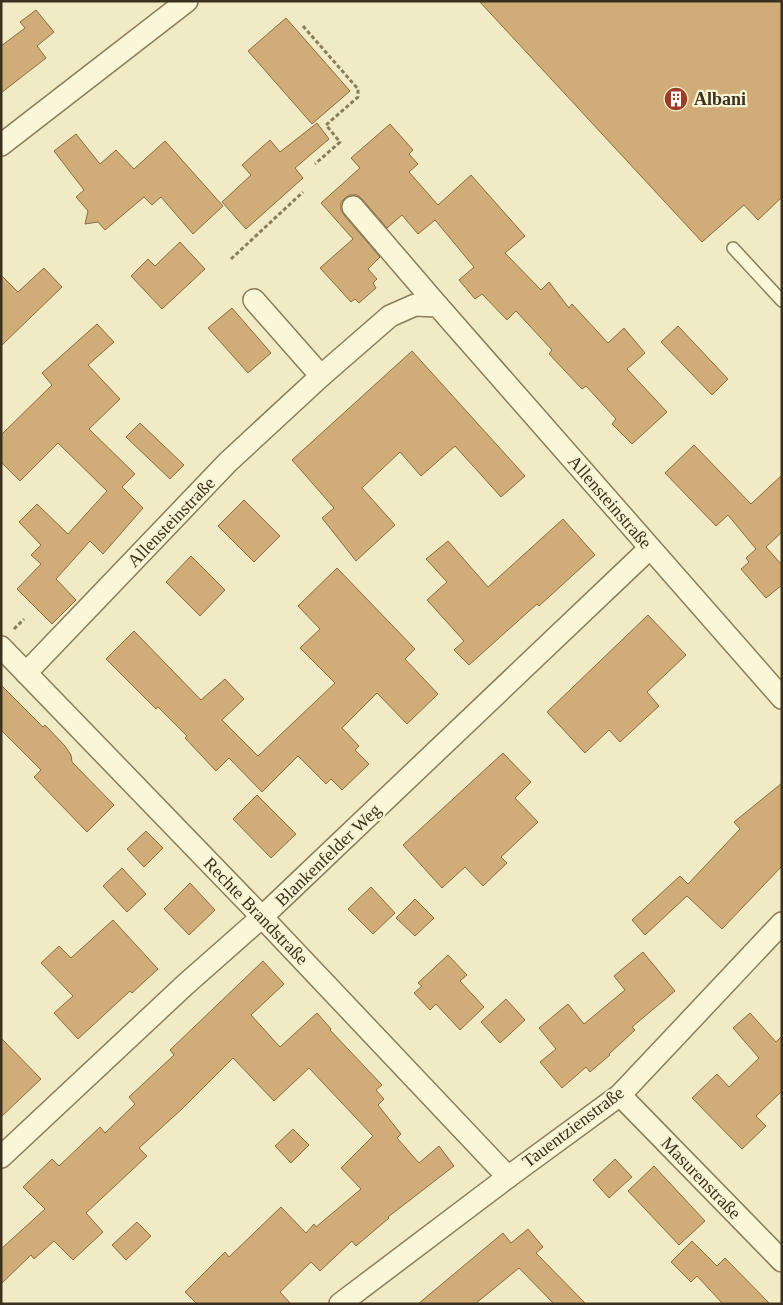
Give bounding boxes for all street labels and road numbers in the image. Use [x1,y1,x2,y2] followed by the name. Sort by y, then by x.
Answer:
[564,451,656,553] street label: Allensteinstraße
[123,473,219,571] street label: Allensteinstraße
[271,800,385,910] street label: Blankenfelder Weg
[200,853,312,969] street label: Rechte Brandstraße
[518,1082,628,1172] street label: Tauentzienstraße
[657,1133,745,1223] street label: Masurenstraße

